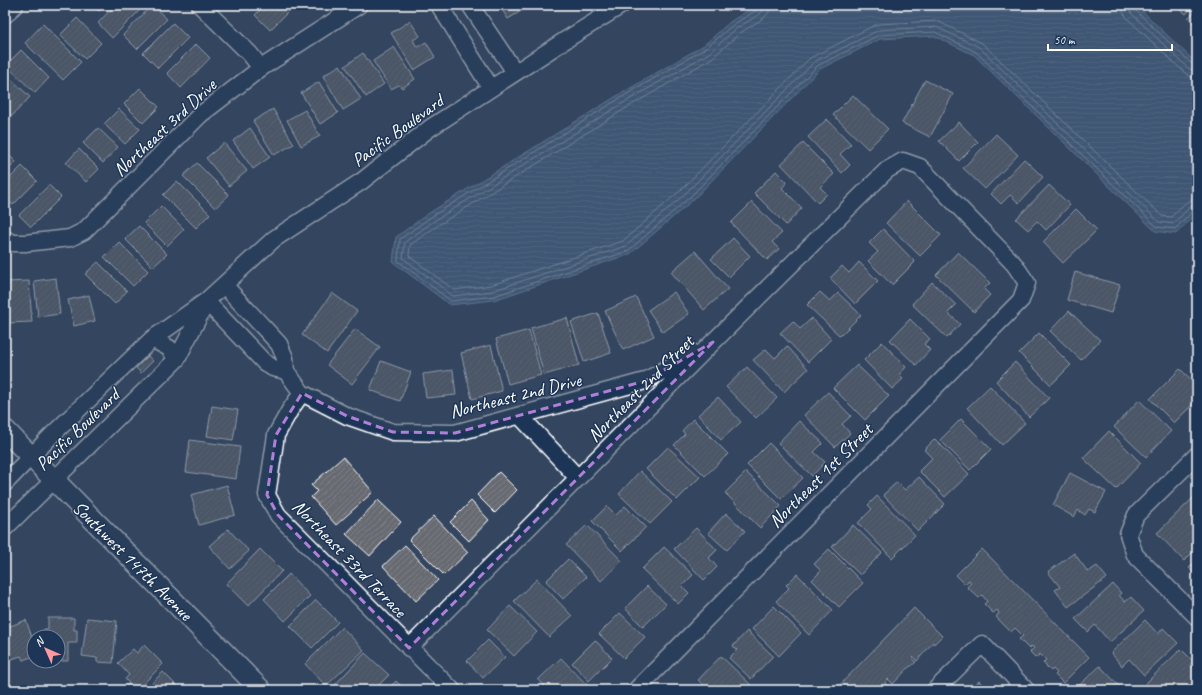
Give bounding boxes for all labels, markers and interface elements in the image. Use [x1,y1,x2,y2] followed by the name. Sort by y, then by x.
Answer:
[1048,26,1172,52] scale bar
[1054,32,1076,48] text: 50 m
[108,72,223,182] street label: Northeast 3rd Drive
[347,88,450,172] street label: Pacific Boulevard
[582,329,700,447] street label: Northeast 2nd Street
[447,368,585,424] street label: Northeast 2nd Drive
[30,382,127,476] street label: Pacific Boulevard
[763,417,879,533] street label: Northeast 1st Street
[287,495,413,624] street label: Northeast 33rd Terrace
[67,496,199,627] street label: Southwest 147th Avenue
[26,629,66,669] north arrow
[32,633,48,649] text: N

